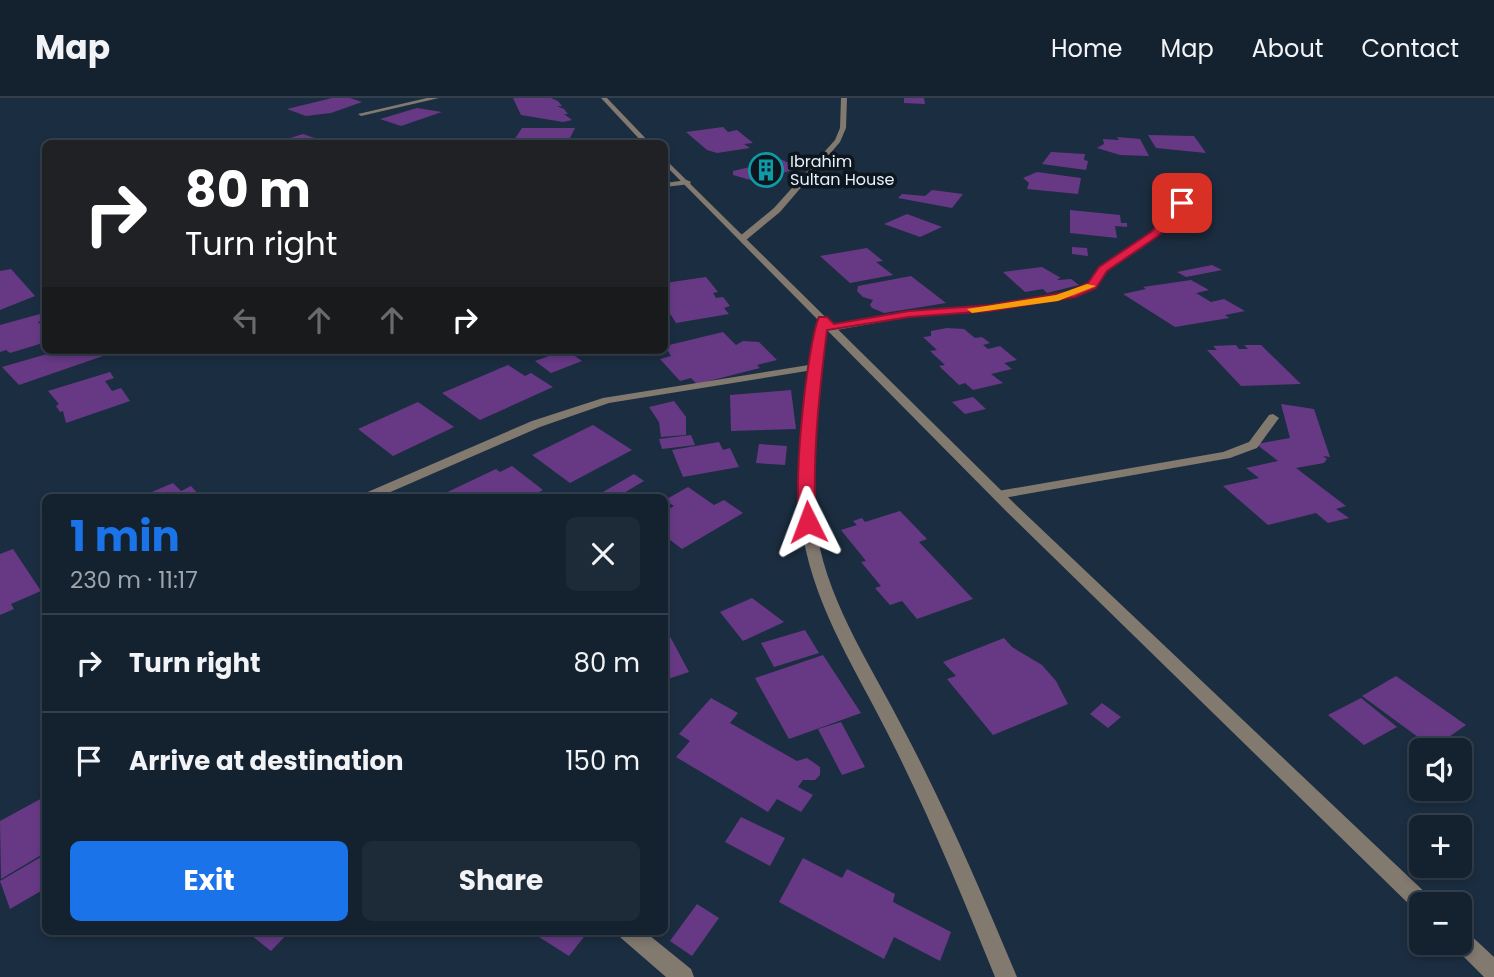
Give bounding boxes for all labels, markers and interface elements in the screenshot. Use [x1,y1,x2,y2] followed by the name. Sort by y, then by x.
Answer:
[35,24,110,71] text: Map
[1051,32,1123,65] text: Home
[1161,32,1214,65] text: Map
[1252,32,1323,65] text: About
[1361,32,1459,65] text: Contact
[790,150,895,191] place label: Ibrahim Sultan House
[747,151,785,189] building icon: Ibrahim Sultan House
[185,156,311,224] text: 80 m
[70,168,161,259] icon: right
[1152,173,1212,233] pin
[1163,184,1201,222] icon: arrive
[185,221,337,266] text: Turn right
[227,301,265,339] icon: left
[300,301,338,339] icon: ahead
[373,301,411,339] icon: ahead
[446,301,484,339] icon: right
[771,485,845,559] position arrow
[70,507,180,566] text: 1 min
[566,517,640,591] button: close
[70,564,198,596] text: 230 m · 11:17
[70,644,108,682] icon: right
[129,645,261,681] text: Turn right
[574,645,640,681] text: 80 m
[1409,738,1472,955] map controls
[1409,738,1472,801] button: sound
[70,742,108,780] icon: arrive
[129,743,404,779] text: Arrive at destination
[565,743,640,779] text: 150 m
[1409,815,1472,878] button: +
[70,841,348,921] button: Exit
[362,841,640,921] button: Share
[1409,892,1472,955] button: −

